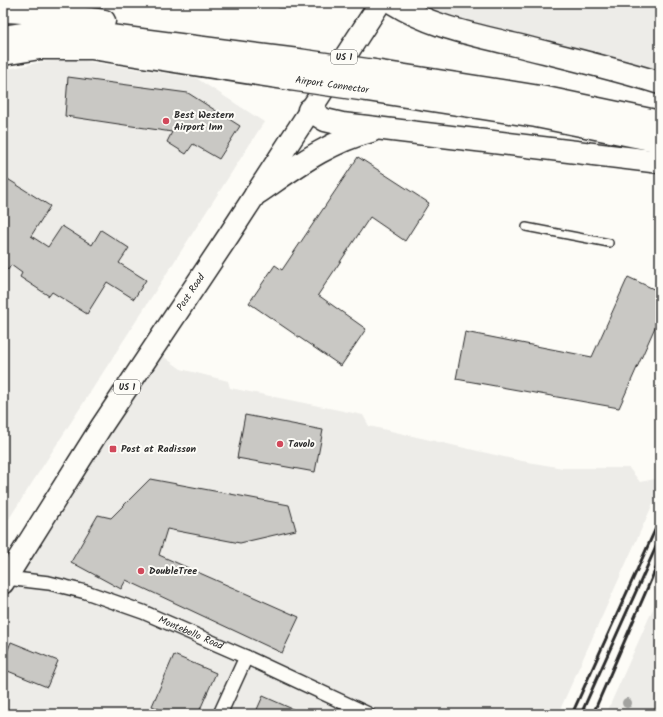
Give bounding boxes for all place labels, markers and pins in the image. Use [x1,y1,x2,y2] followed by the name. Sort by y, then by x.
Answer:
[174,107,235,135] place label: Best Western Airport Inn
[161,116,171,126] marker: Best Western Airport Inn
[288,436,315,452] place label: Tavolo
[275,439,285,449] marker: Tavolo
[121,441,197,457] place label: Post at Radisson
[108,444,118,454] marker: Post at Radisson
[149,563,197,579] place label: DoubleTree
[136,566,146,576] marker: DoubleTree

